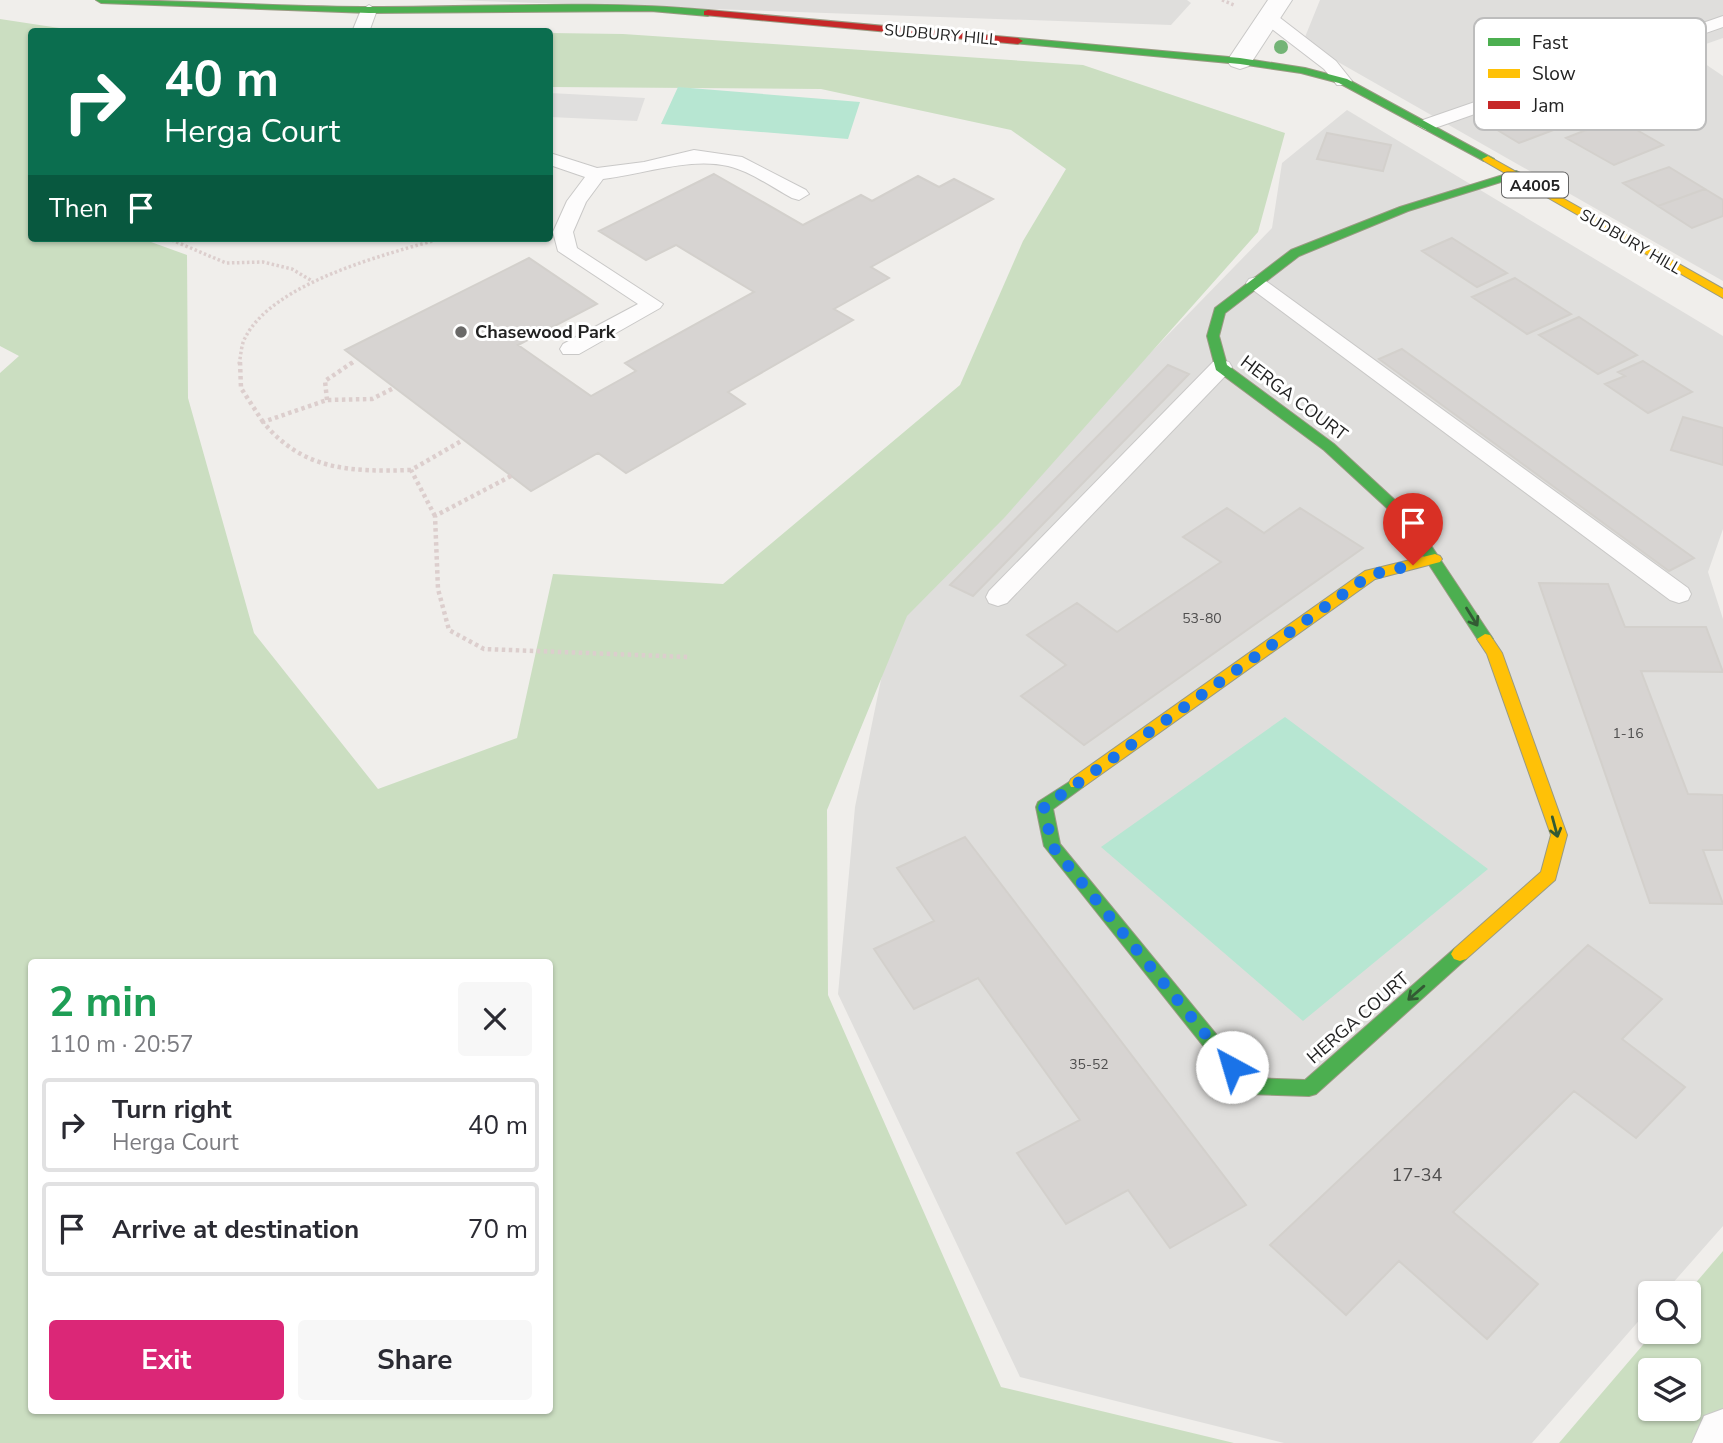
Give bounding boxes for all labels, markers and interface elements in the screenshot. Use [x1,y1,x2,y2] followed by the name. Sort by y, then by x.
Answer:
[1474,18,1706,130] legend
[883,19,999,51] street label: SUDBURY HILL
[1532,30,1568,56] text: Fast
[164,46,279,113] text: 40 m
[49,56,140,147] icon: right
[1532,61,1576,87] text: Slow
[1531,93,1565,119] text: Jam
[164,110,340,153] text: Herga Court
[1502,172,1568,197] road number: A4005
[122,189,160,227] icon: arrive
[49,191,108,226] text: Then
[1576,204,1686,280] street label: SUDBURY HILL
[475,320,616,344] place label: Chasewood Park
[453,324,469,340] marker: Chasewood Park
[1236,350,1353,446] street label: HERGA COURT
[1383,493,1443,565] pin
[1394,504,1432,542] icon: arrive
[1464,607,1479,626] one-way arrow
[1182,609,1222,628] house number: 53-80
[1612,724,1644,743] house number: 1-16
[1549,816,1562,838] one-way arrow
[1302,967,1414,1069] street label: HERGA COURT
[49,974,158,1031] text: 2 min
[458,982,532,1056] button: close
[1407,985,1425,1001] one-way arrow
[49,1029,194,1060] text: 110 m · 20:57
[1195,1030,1269,1104] position arrow
[1069,1055,1109,1074] house number: 35-52
[112,1092,231,1127] text: Turn right
[53,1106,91,1144] icon: right
[468,1108,528,1143] text: 40 m
[112,1127,239,1158] text: Herga Court
[1392,1163,1443,1187] house number: 17-34
[53,1210,91,1248] icon: arrive
[112,1212,359,1247] text: Arrive at destination
[468,1212,528,1247] text: 70 m
[1638,1281,1701,1421] map controls
[1638,1281,1701,1344] button: search
[49,1320,284,1400] button: Exit
[298,1320,532,1400] button: Share
[1638,1358,1701,1421] button: layers

